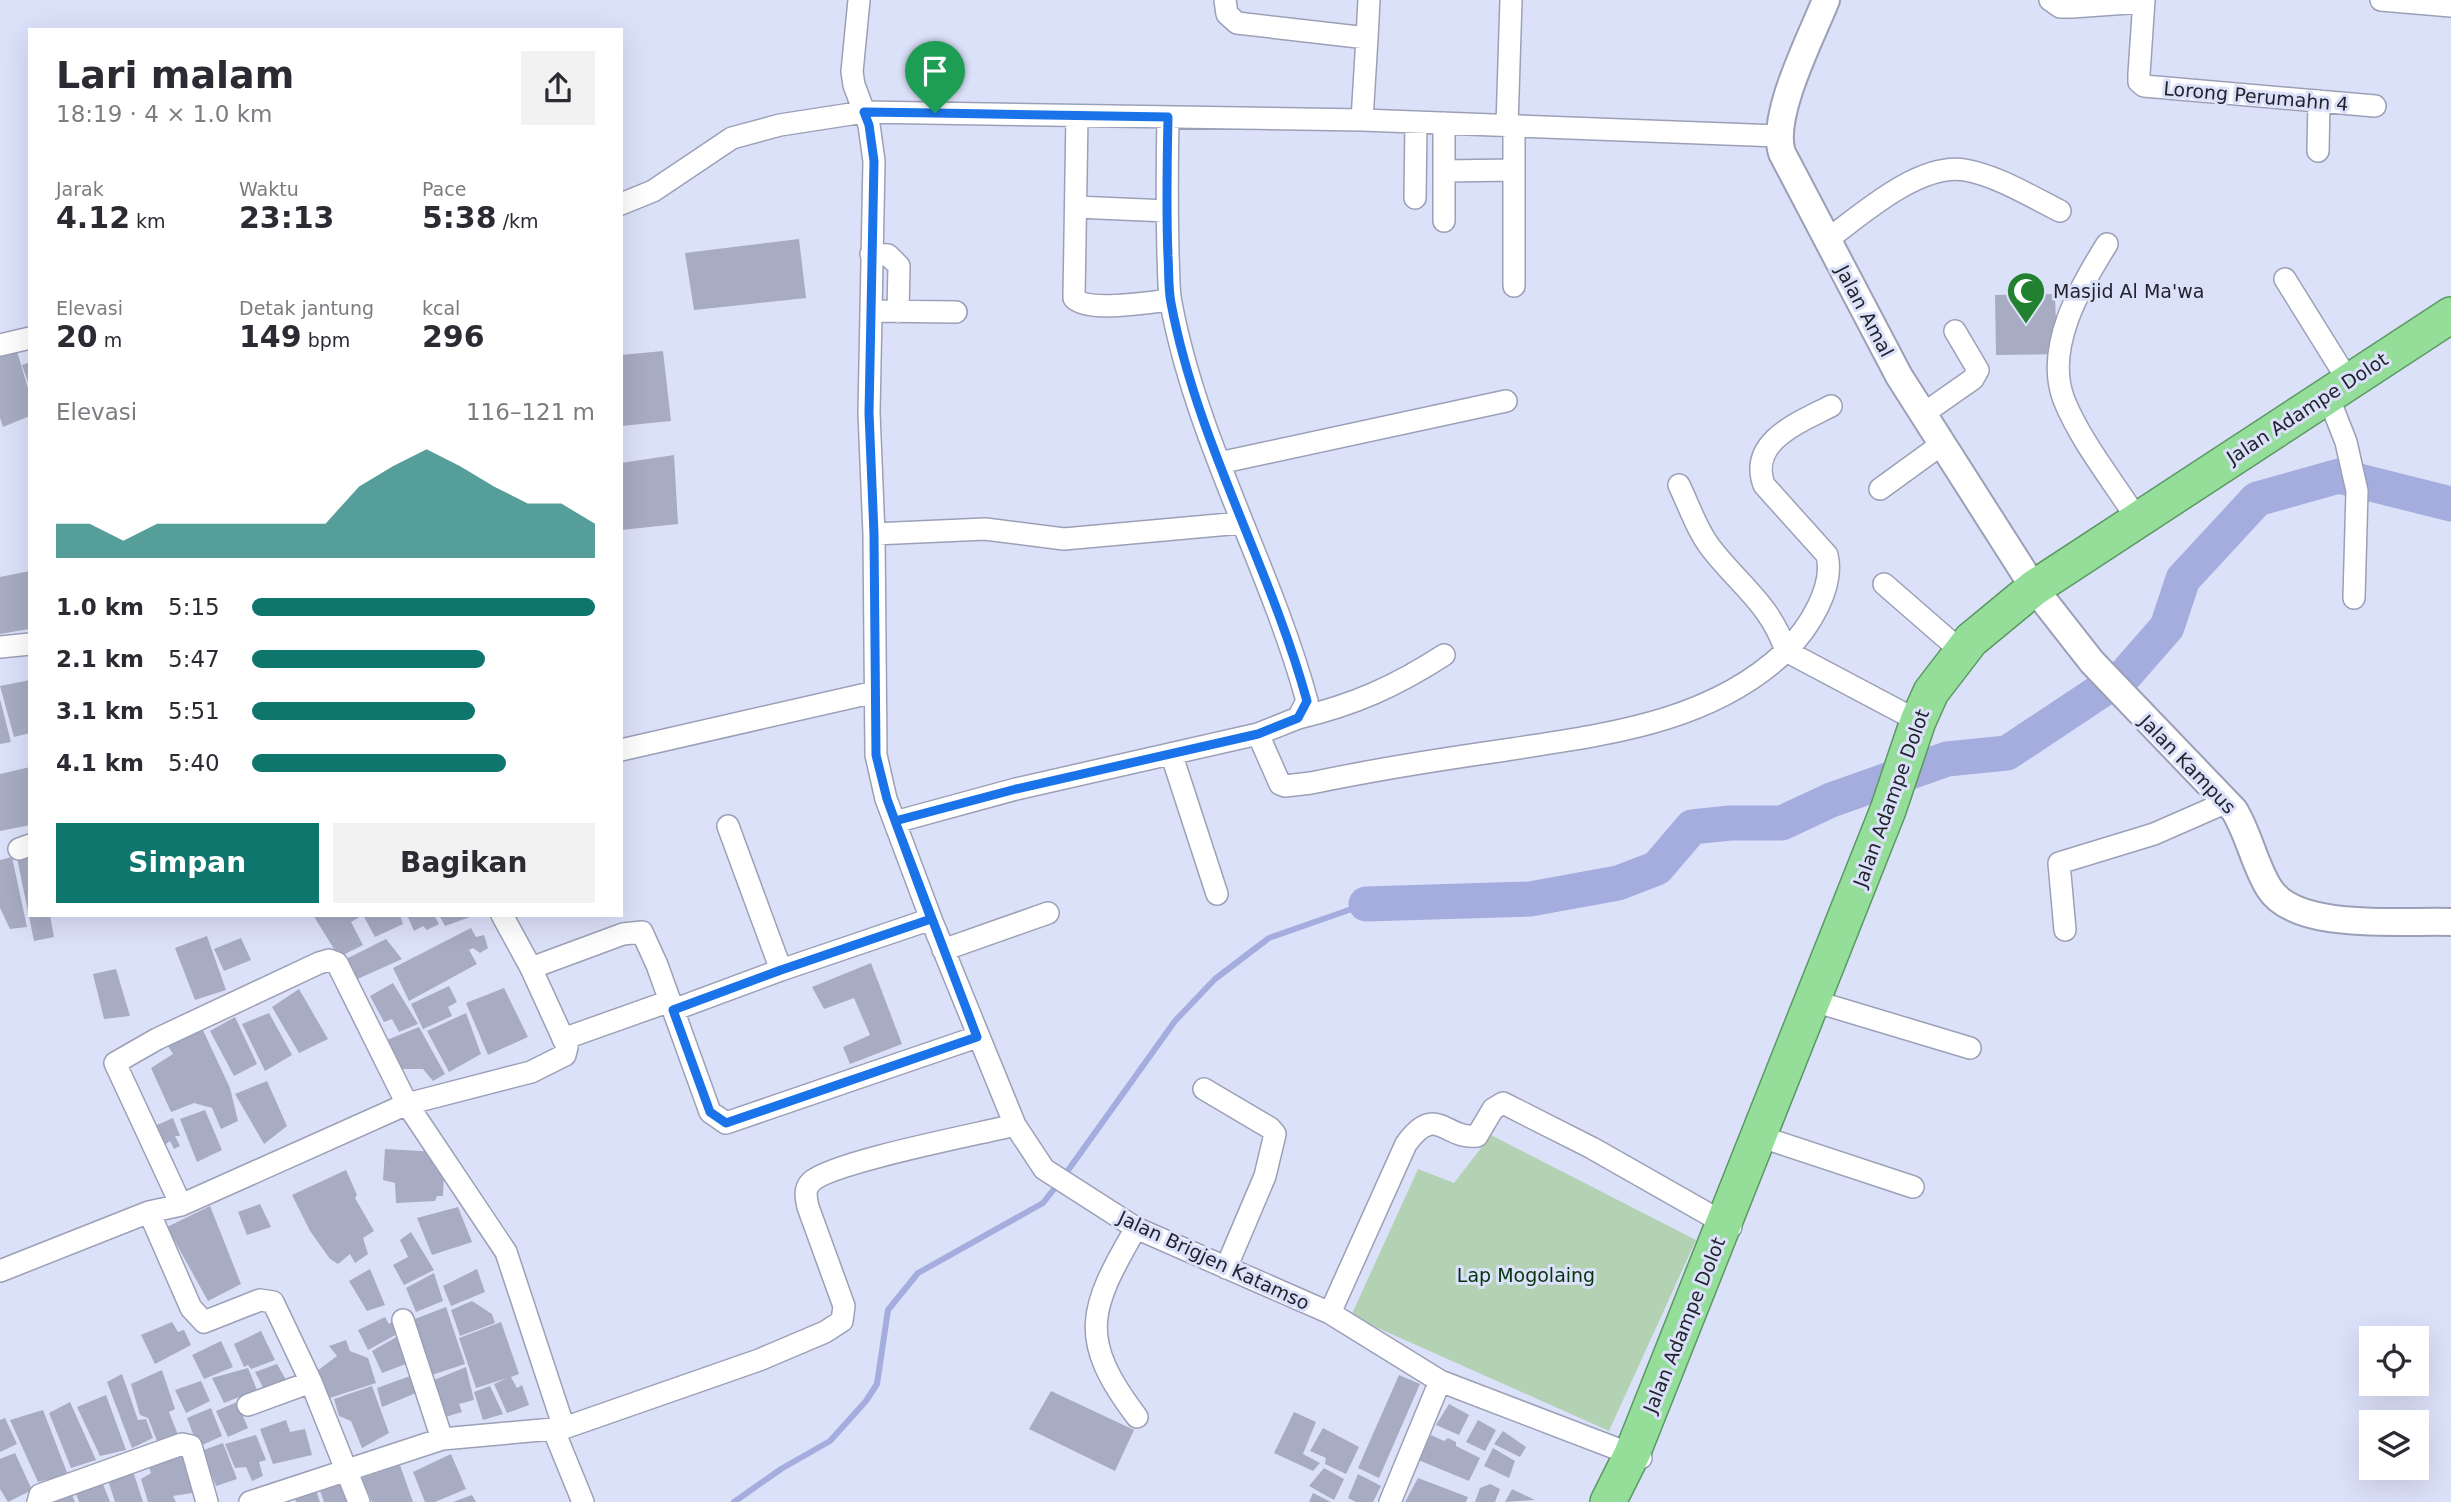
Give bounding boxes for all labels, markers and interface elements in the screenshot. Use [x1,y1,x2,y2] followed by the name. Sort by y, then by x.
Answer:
[905,41,965,113] pin
[521,51,595,125] button: share
[916,52,954,90] icon: arrive
[56,53,294,97] text: Lari malam
[2163,77,2349,115] street label: Lorong Perumahn 4
[56,101,272,127] text: 18:19 · 4 × 1.0 km
[56,178,104,200] text: Jarak
[239,178,299,200] text: Waktu
[422,178,466,200] text: Pace
[56,200,130,235] text: 4.12
[239,200,335,235] text: 23:13
[422,200,497,235] text: 5:38
[130,210,166,232] text: km
[497,210,539,232] text: /km
[1831,261,1898,361] street label: Jalan Amal
[2005,270,2047,325] mosque icon: Masjid Al Ma'wa
[2053,280,2204,302] place label: Masjid Al Ma'wa
[56,297,123,319] text: Elevasi
[239,297,374,319] text: Detak jantung
[422,297,460,319] text: kcal
[56,319,98,354] text: 20
[239,319,302,354] text: 149
[422,319,485,354] text: 296
[98,329,122,351] text: m
[302,329,350,351] text: bpm
[2222,348,2392,469] street label: Jalan Adampe Dolot
[56,399,137,425] text: Elevasi
[466,399,595,425] text: 116–121 m
[56,594,144,620] text: 1.0 km
[168,594,220,620] text: 5:15
[56,646,144,672] text: 2.1 km
[168,646,220,672] text: 5:47
[56,698,144,724] text: 3.1 km
[168,698,220,724] text: 5:51
[1848,706,1933,891] street label: Jalan Adampe Dolot
[2135,709,2241,818] street label: Jalan Kampus
[56,750,144,776] text: 4.1 km
[168,750,220,776] text: 5:40
[56,823,319,903] button: Simpan
[333,823,595,903] button: Bagikan
[1114,1206,1313,1314] street label: Jalan Brigjen Katamso
[1638,1234,1729,1417] street label: Jalan Adampe Dolot
[1457,1264,1595,1286] park label: Lap Mogolaing
[2359,1326,2429,1480] map controls
[2359,1326,2429,1396] button: locate
[2359,1410,2429,1480] button: layers

